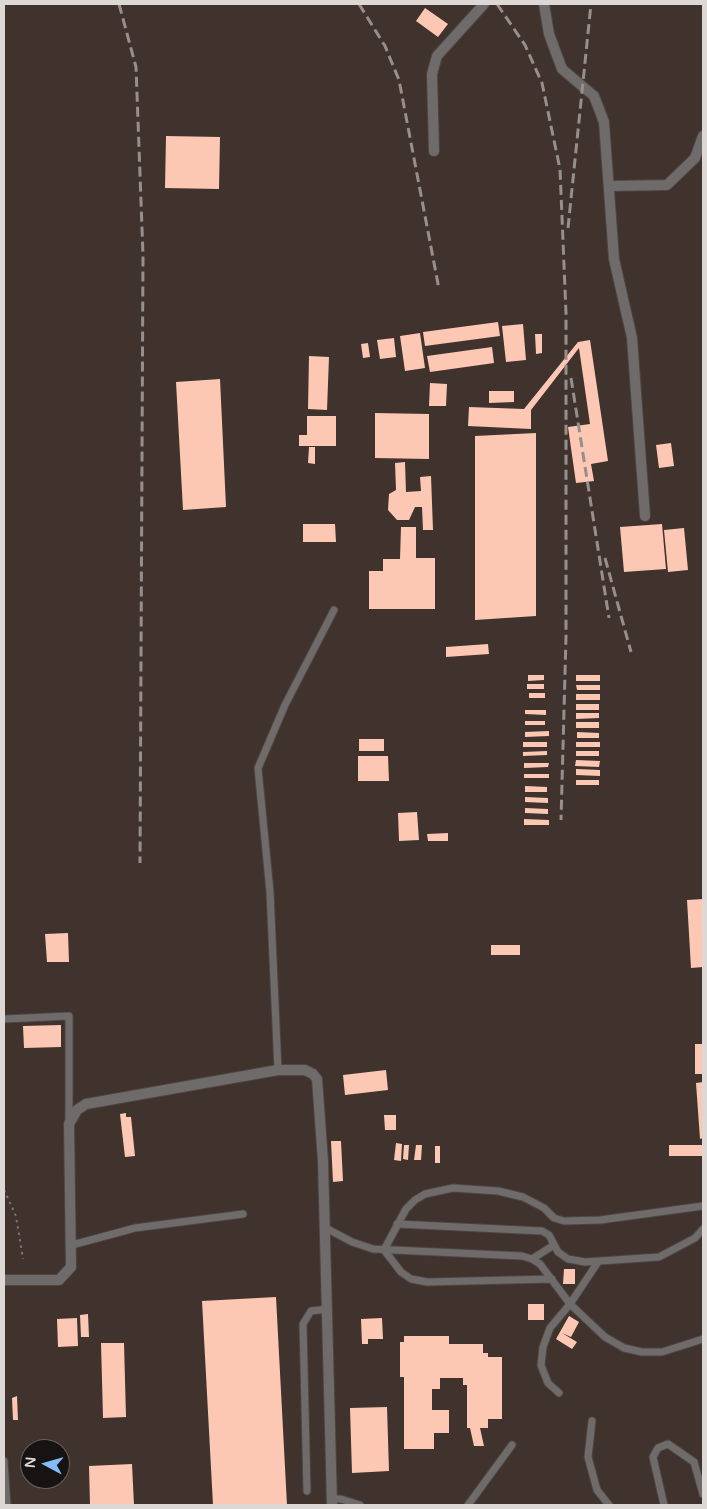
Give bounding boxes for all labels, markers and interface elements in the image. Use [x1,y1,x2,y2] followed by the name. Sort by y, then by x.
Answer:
[20,1439,70,1489] north arrow
[22,1456,40,1469] text: N

